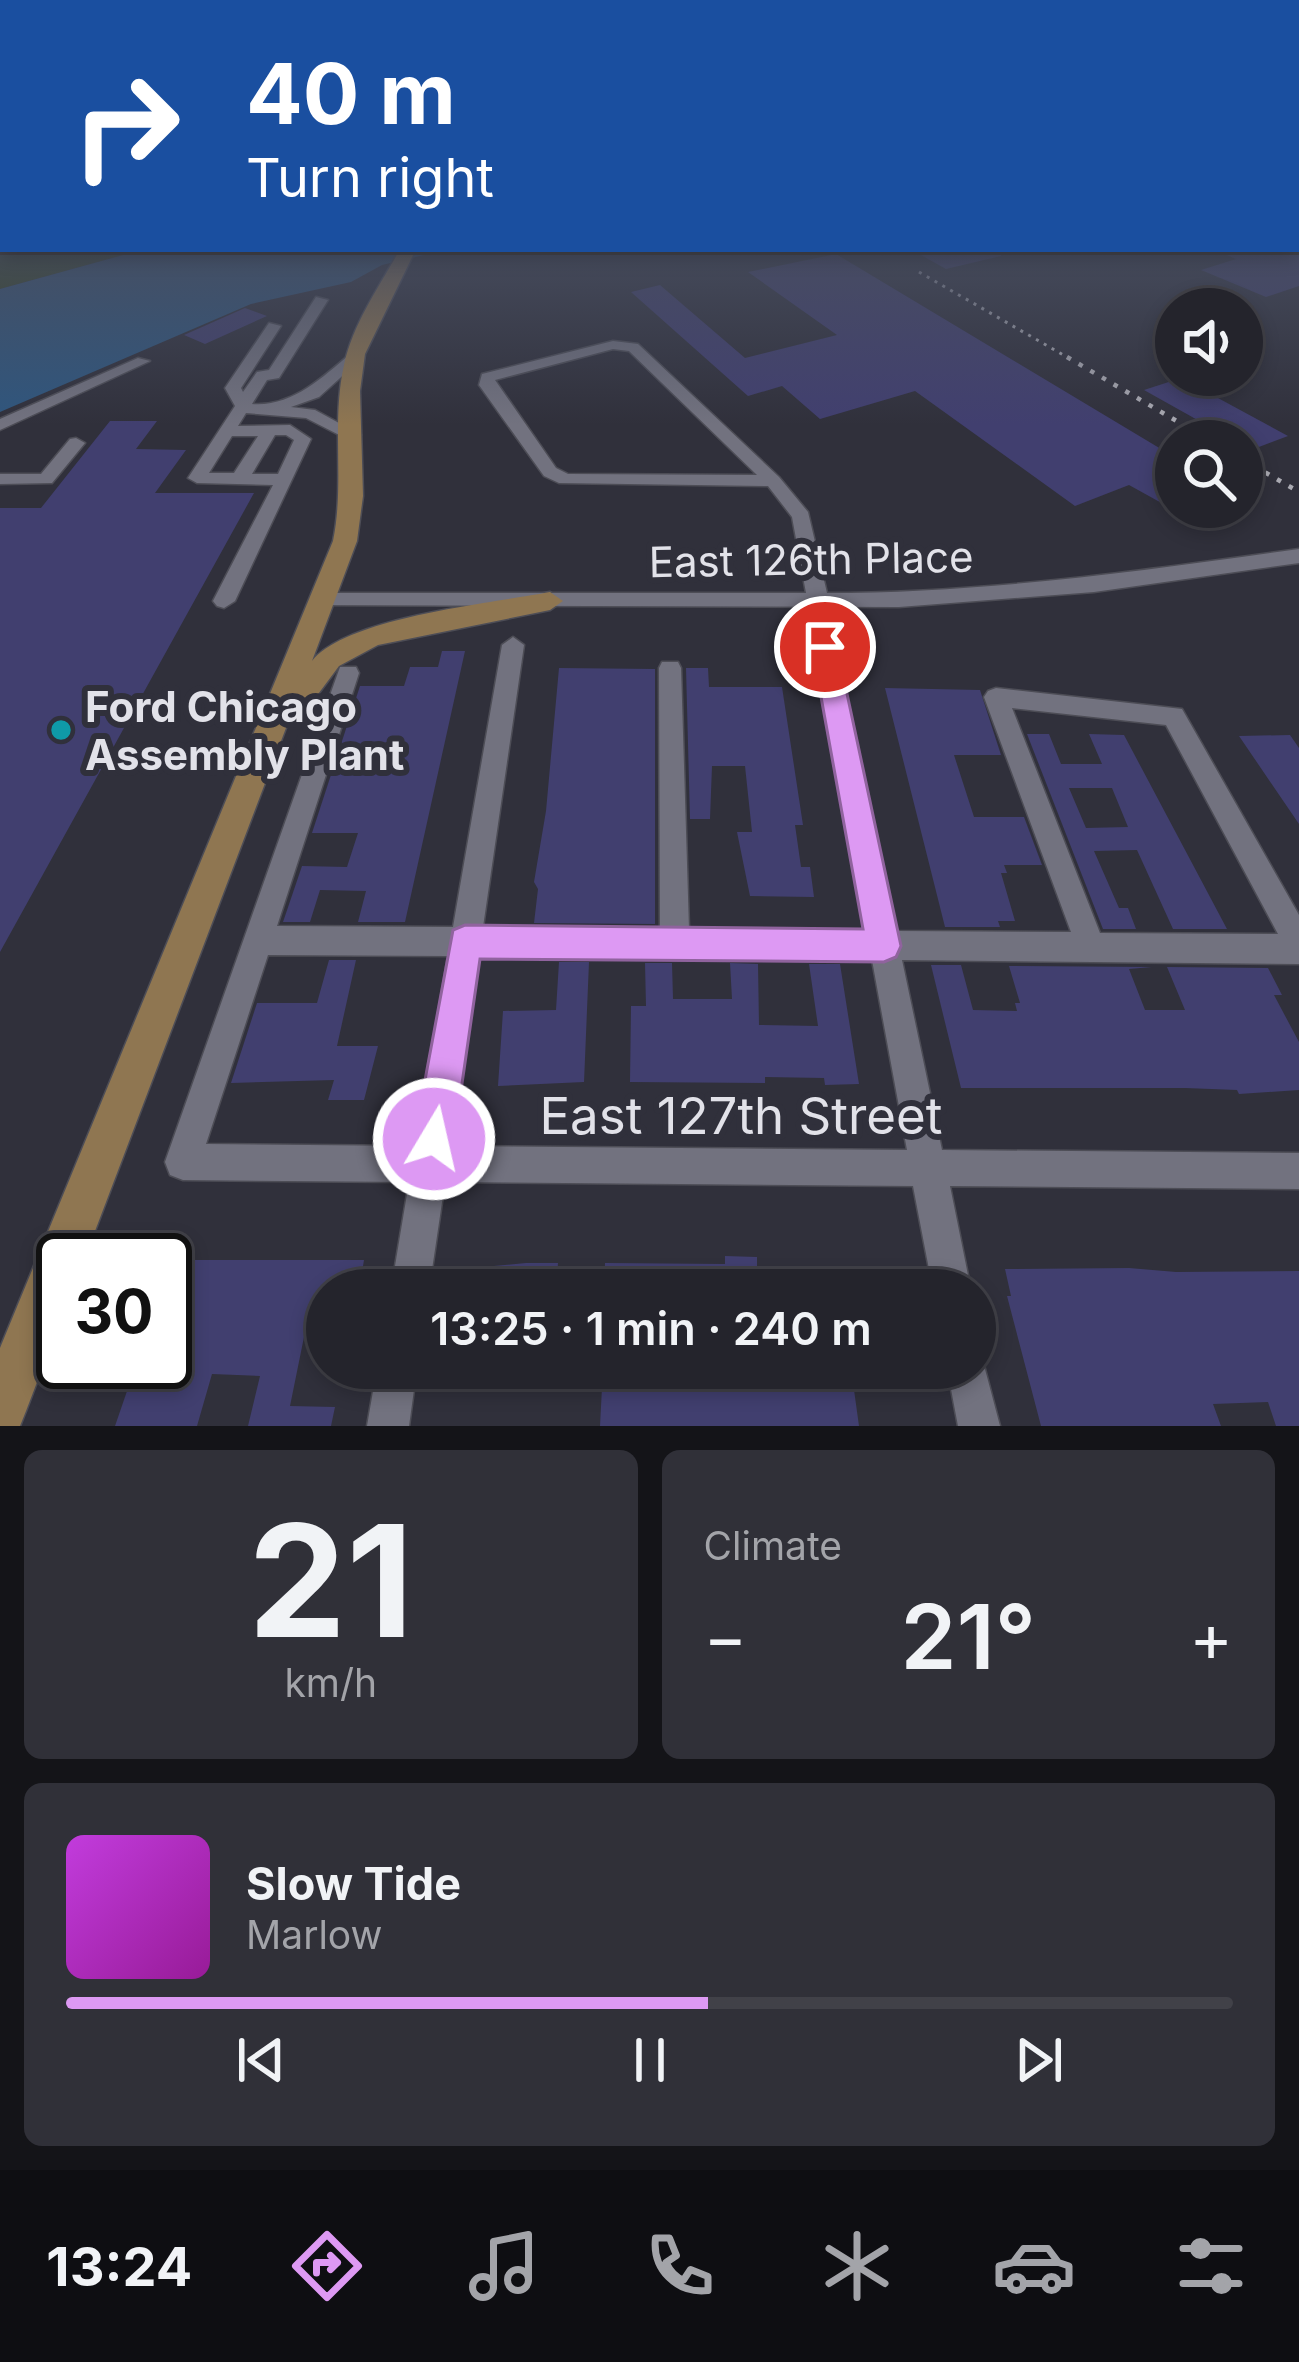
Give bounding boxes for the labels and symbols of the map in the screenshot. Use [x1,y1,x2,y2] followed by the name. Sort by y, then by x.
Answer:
[648,531,974,587] street label: East 126th Place
[774,596,876,698] pin
[85,681,404,780] place label: Ford Chicago Assembly Plant
[48,717,74,743] marker: Ford Chicago Assembly Plant
[371,1076,497,1202] position arrow
[539,1085,943,1146] street label: East 127th Street
[36,1233,192,1389] speed limit sign: 30

